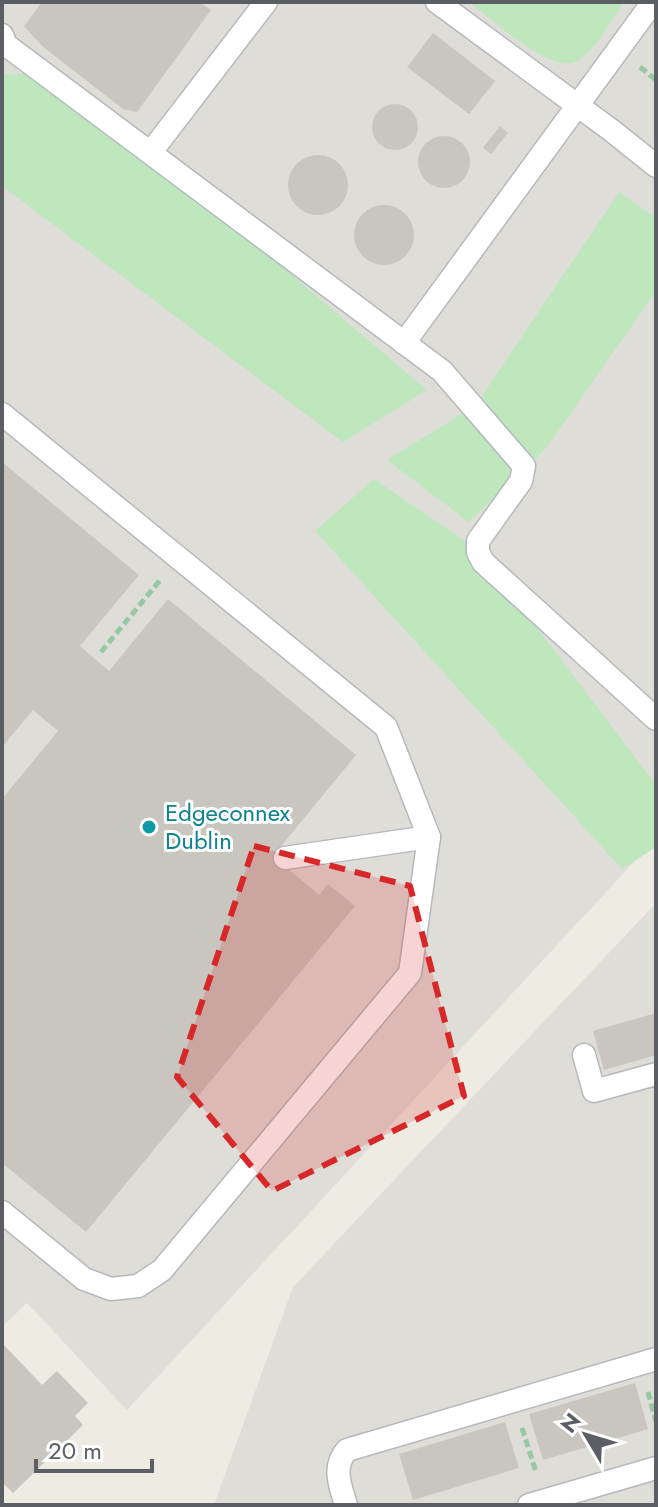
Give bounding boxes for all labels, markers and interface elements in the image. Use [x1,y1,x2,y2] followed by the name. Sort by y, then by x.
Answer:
[165,795,291,858] place label: Edgeconnex Dublin
[140,818,158,836] marker: Edgeconnex Dublin
[546,1395,626,1475] north arrow
[552,1406,588,1439] text: N
[36,1423,152,1473] scale bar
[48,1433,102,1468] text: 20 m

